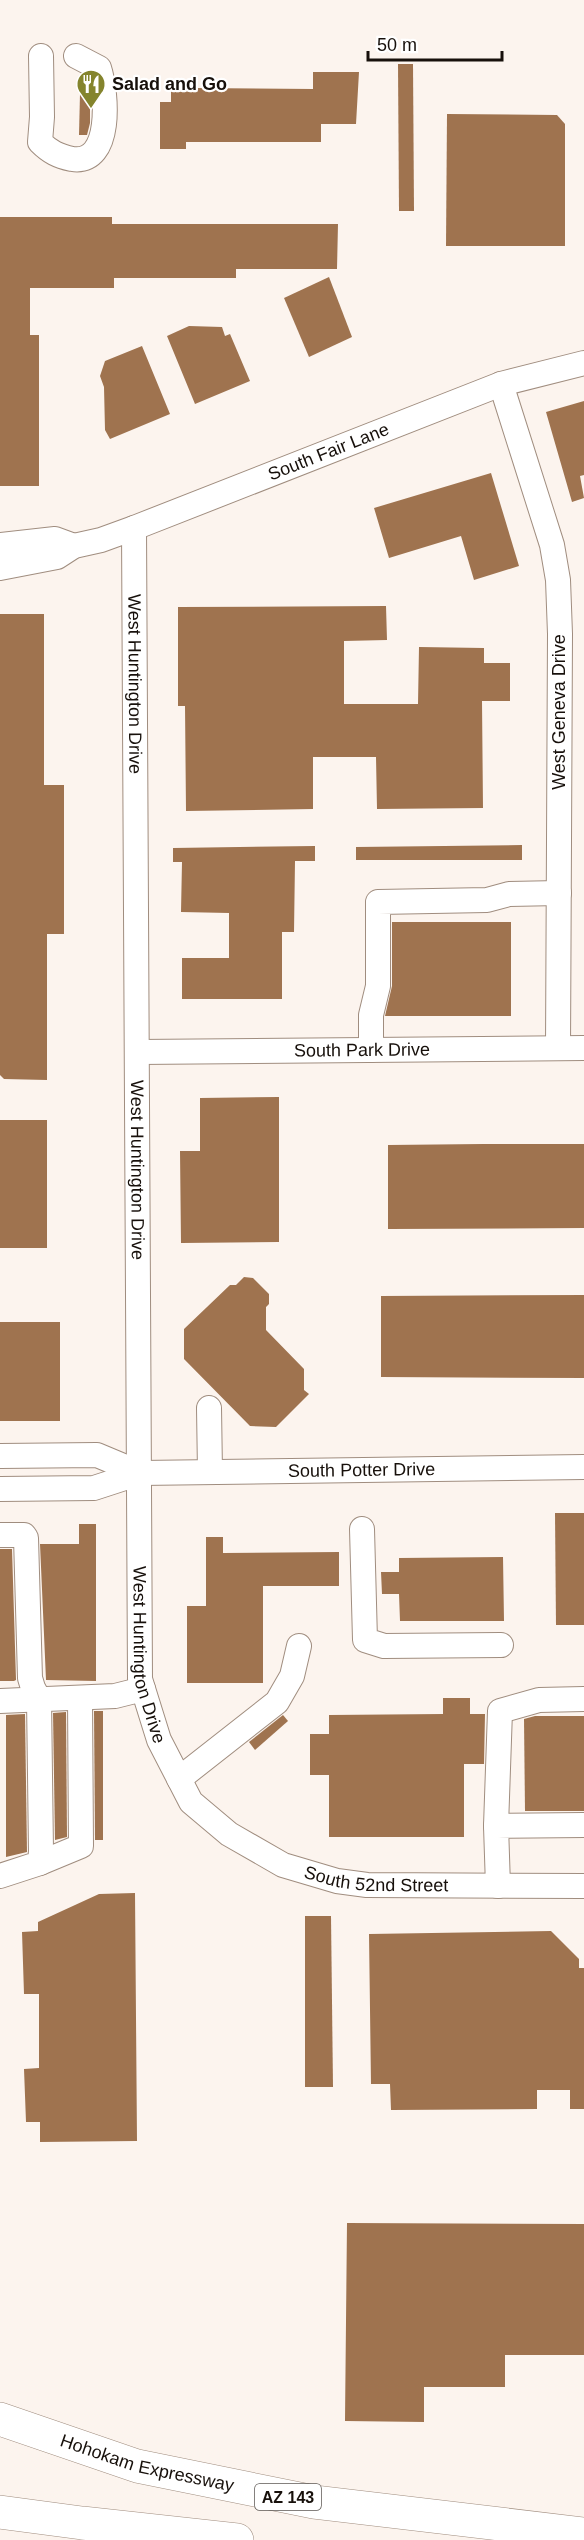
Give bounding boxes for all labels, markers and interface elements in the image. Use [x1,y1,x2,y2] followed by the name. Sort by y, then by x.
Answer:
[368,24,502,62] scale bar
[377,35,417,55] text: 50 m
[75,68,107,110] restaurant icon: Salad and Go
[112,74,227,94] place label: Salad and Go
[265,419,392,484] street label: South Fair Lane
[124,594,145,774] street label: West Huntington Drive
[549,634,569,790] street label: West Geneva Drive
[294,1039,430,1061] street label: South Park Drive
[127,1080,148,1260] street label: West Huntington Drive
[288,1459,435,1481] street label: South Potter Drive
[129,1566,169,1746] street label: West Huntington Drive
[302,1862,448,1895] street label: South 52nd Street
[58,2430,236,2495] street label: Hohokam Expressway
[255,2484,321,2510] road number: AZ 143

